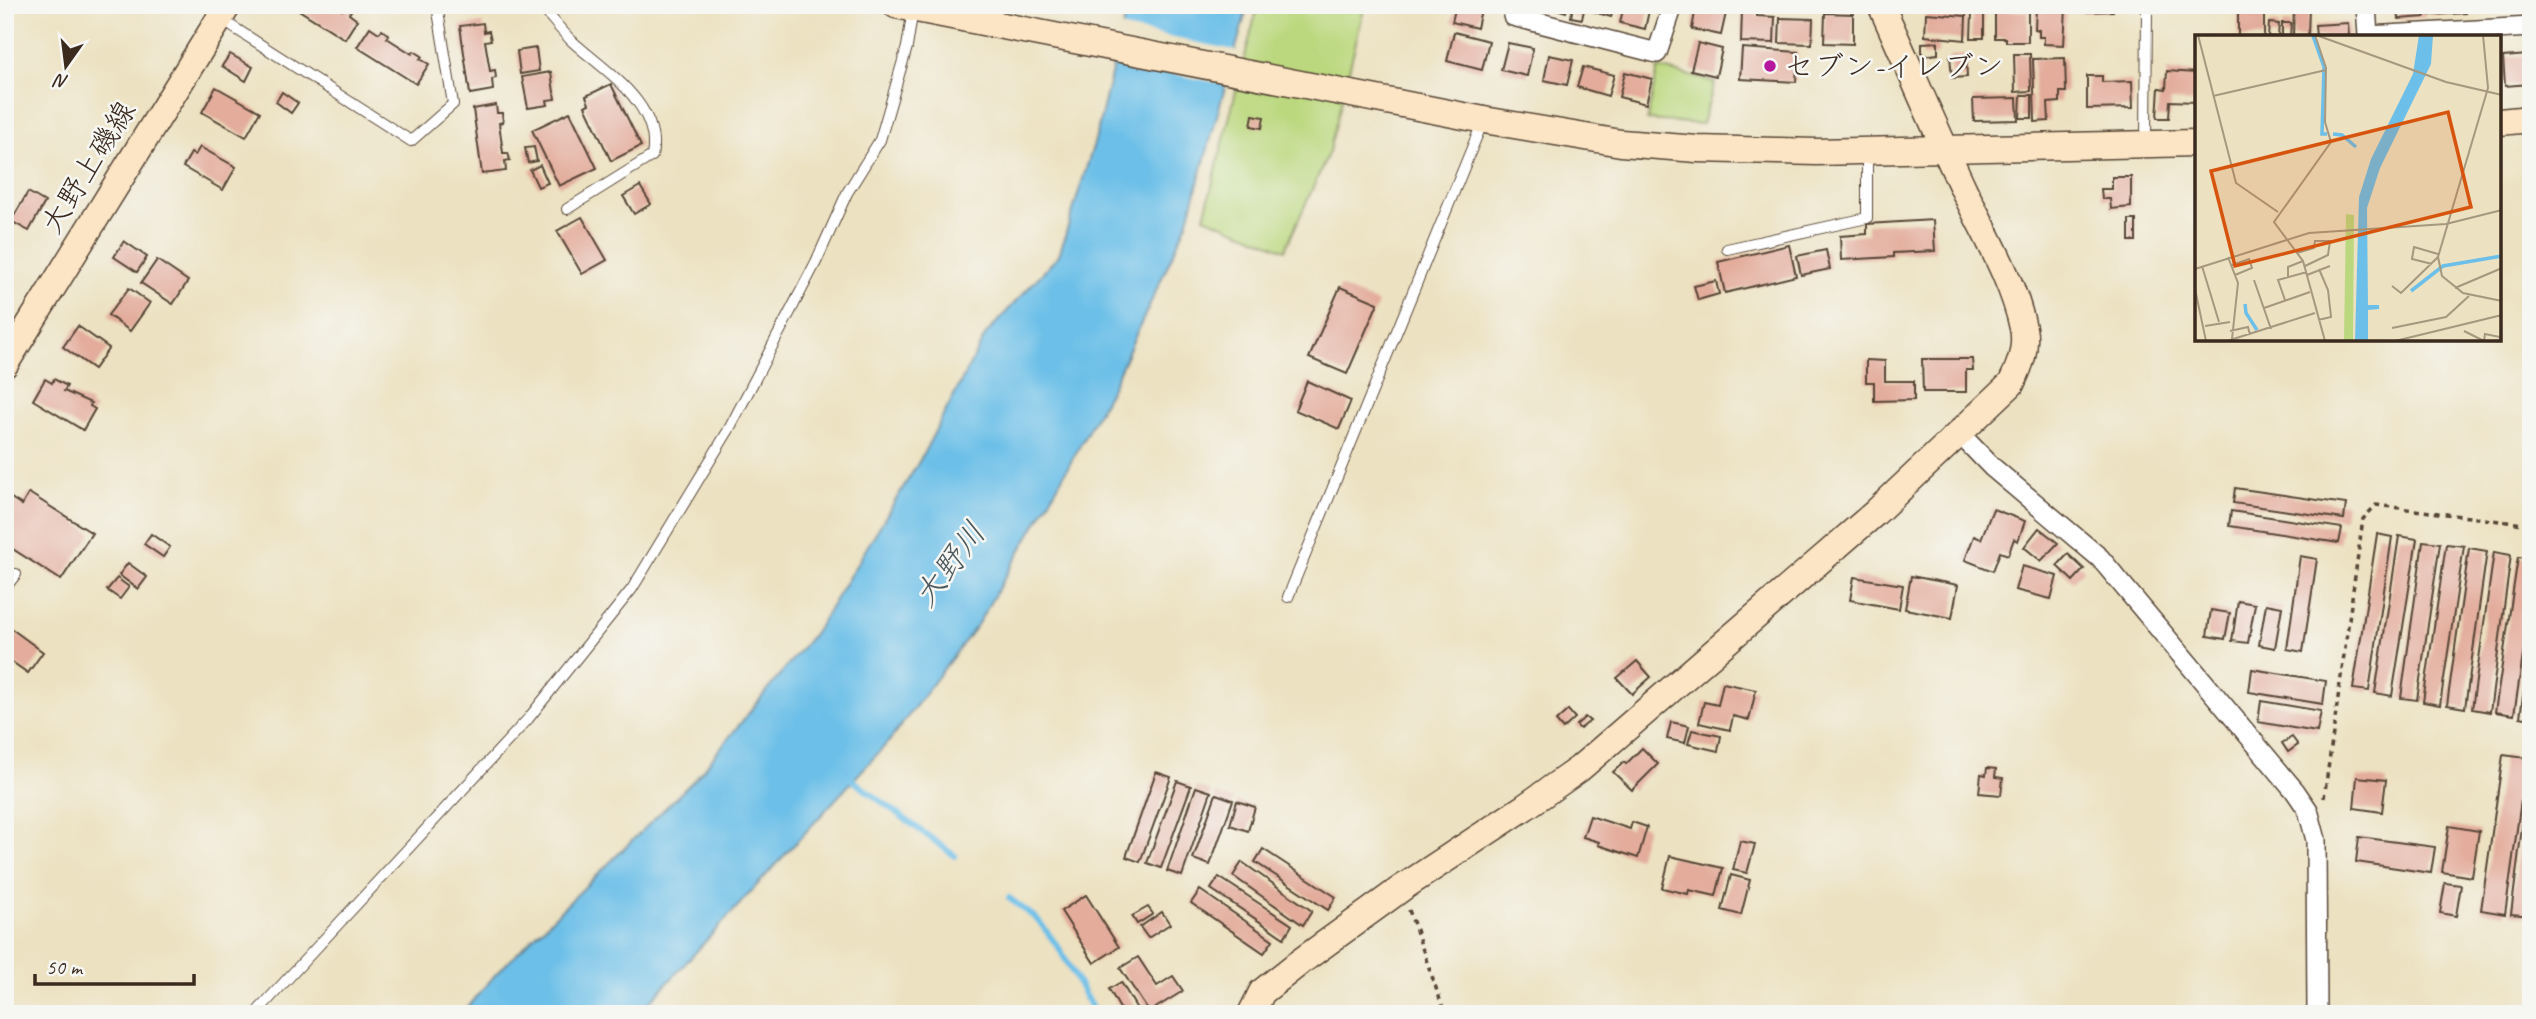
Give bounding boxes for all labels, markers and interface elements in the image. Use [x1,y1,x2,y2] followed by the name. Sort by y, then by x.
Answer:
[32,32,102,102] north arrow
[2195,35,2501,341] inset map
[1784,47,2004,85] place label: セブン-イレブン
[1762,58,1778,74] marker: セブン-イレブン
[50,68,71,95] text: N
[32,93,144,241] street label: 大野上磯線
[904,514,995,615] water label: 大野川
[35,942,194,986] scale bar
[46,954,84,980] text: 50 m

